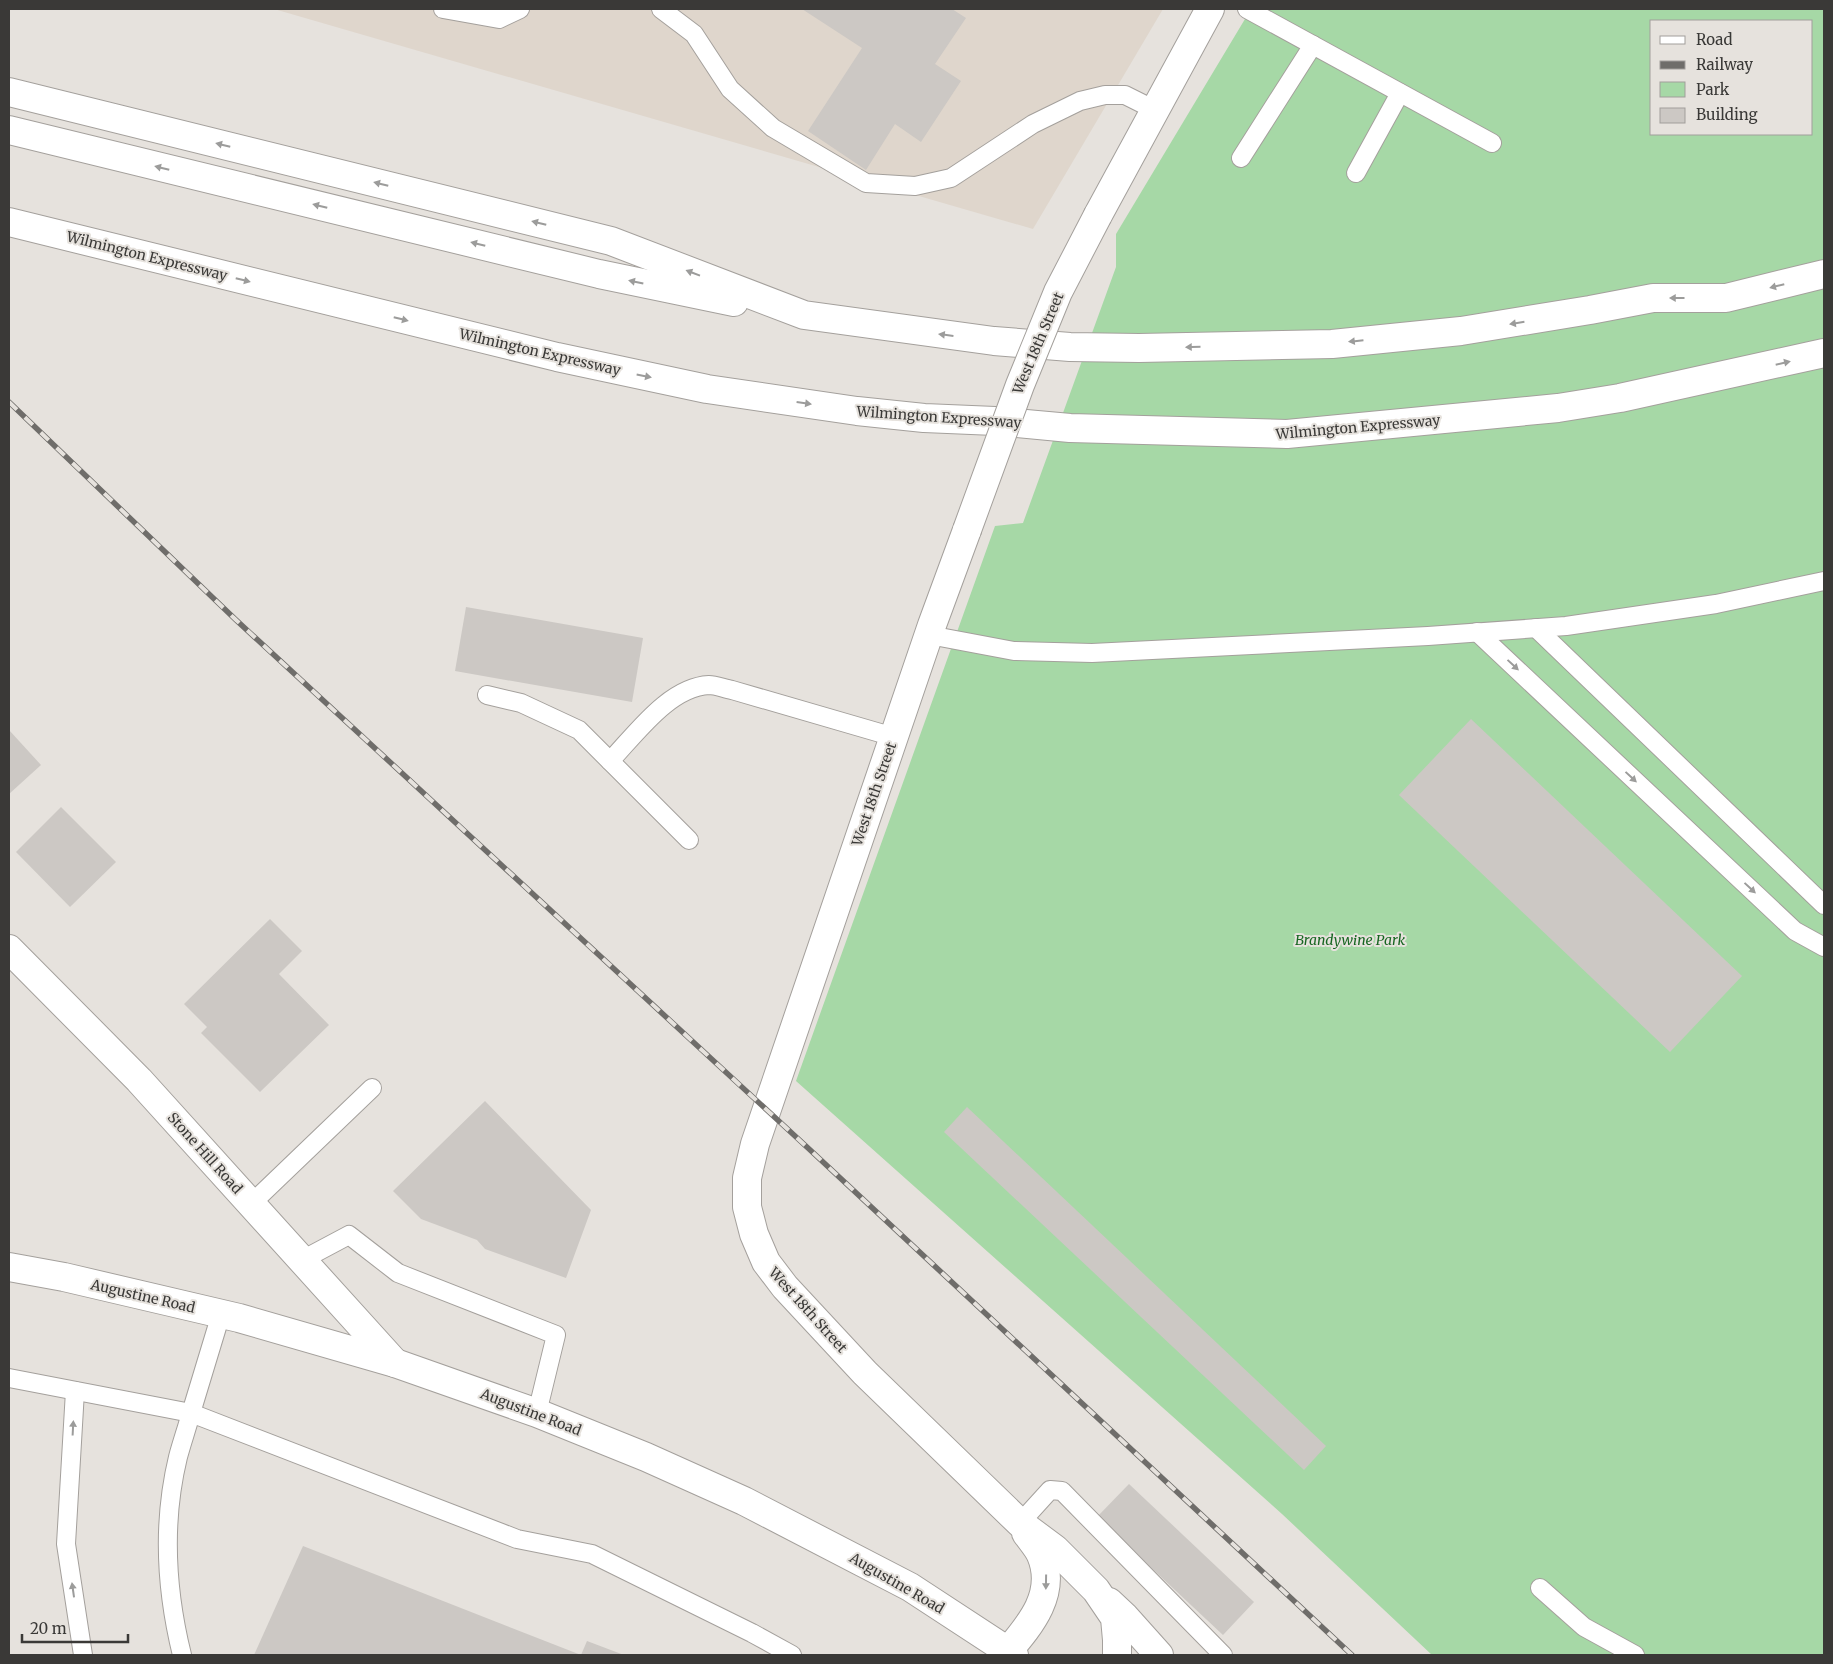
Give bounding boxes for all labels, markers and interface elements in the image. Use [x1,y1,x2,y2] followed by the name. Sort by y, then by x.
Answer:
[1650,20,1813,135] legend
[1696,30,1732,49] text: Road
[1696,55,1753,74] text: Railway
[1696,80,1730,99] text: Park
[1696,105,1758,124] text: Building
[216,141,231,149] one-way arrow
[155,164,170,172] one-way arrow
[373,180,389,188] one-way arrow
[313,202,328,210] one-way arrow
[531,219,546,227] one-way arrow
[64,227,230,285] street label: Wilmington Expressway
[471,240,486,248] one-way arrow
[686,268,700,276] one-way arrow
[235,276,250,284] one-way arrow
[628,277,644,285] one-way arrow
[1769,282,1784,290] one-way arrow
[1008,289,1068,397] street label: West 18th Street
[1669,294,1685,302] one-way arrow
[393,315,408,323] one-way arrow
[1509,319,1525,327] one-way arrow
[457,324,623,380] street label: Wilmington Expressway
[937,330,953,338] one-way arrow
[1347,337,1363,345] one-way arrow
[1185,343,1201,351] one-way arrow
[1775,359,1790,367] one-way arrow
[636,373,652,381] one-way arrow
[796,400,812,408] one-way arrow
[855,402,1023,432] street label: Wilmington Expressway
[1274,411,1442,443] street label: Wilmington Expressway
[1507,659,1519,671] one-way arrow
[847,739,900,849] street label: West 18th Street
[1625,771,1637,783] one-way arrow
[1744,882,1756,894] one-way arrow
[1295,931,1405,949] park label: Brandywine Park
[164,1109,247,1198] street label: Stone Hill Road
[764,1263,851,1357] street label: West 18th Street
[88,1275,197,1317] street label: Augustine Road
[477,1384,584,1440] street label: Augustine Road
[70,1420,78,1436] one-way arrow
[846,1548,948,1618] street label: Augustine Road
[1042,1575,1050,1591] one-way arrow
[69,1581,77,1597] one-way arrow
[22,1612,129,1644] scale bar
[30,1619,67,1638] text: 20 m

